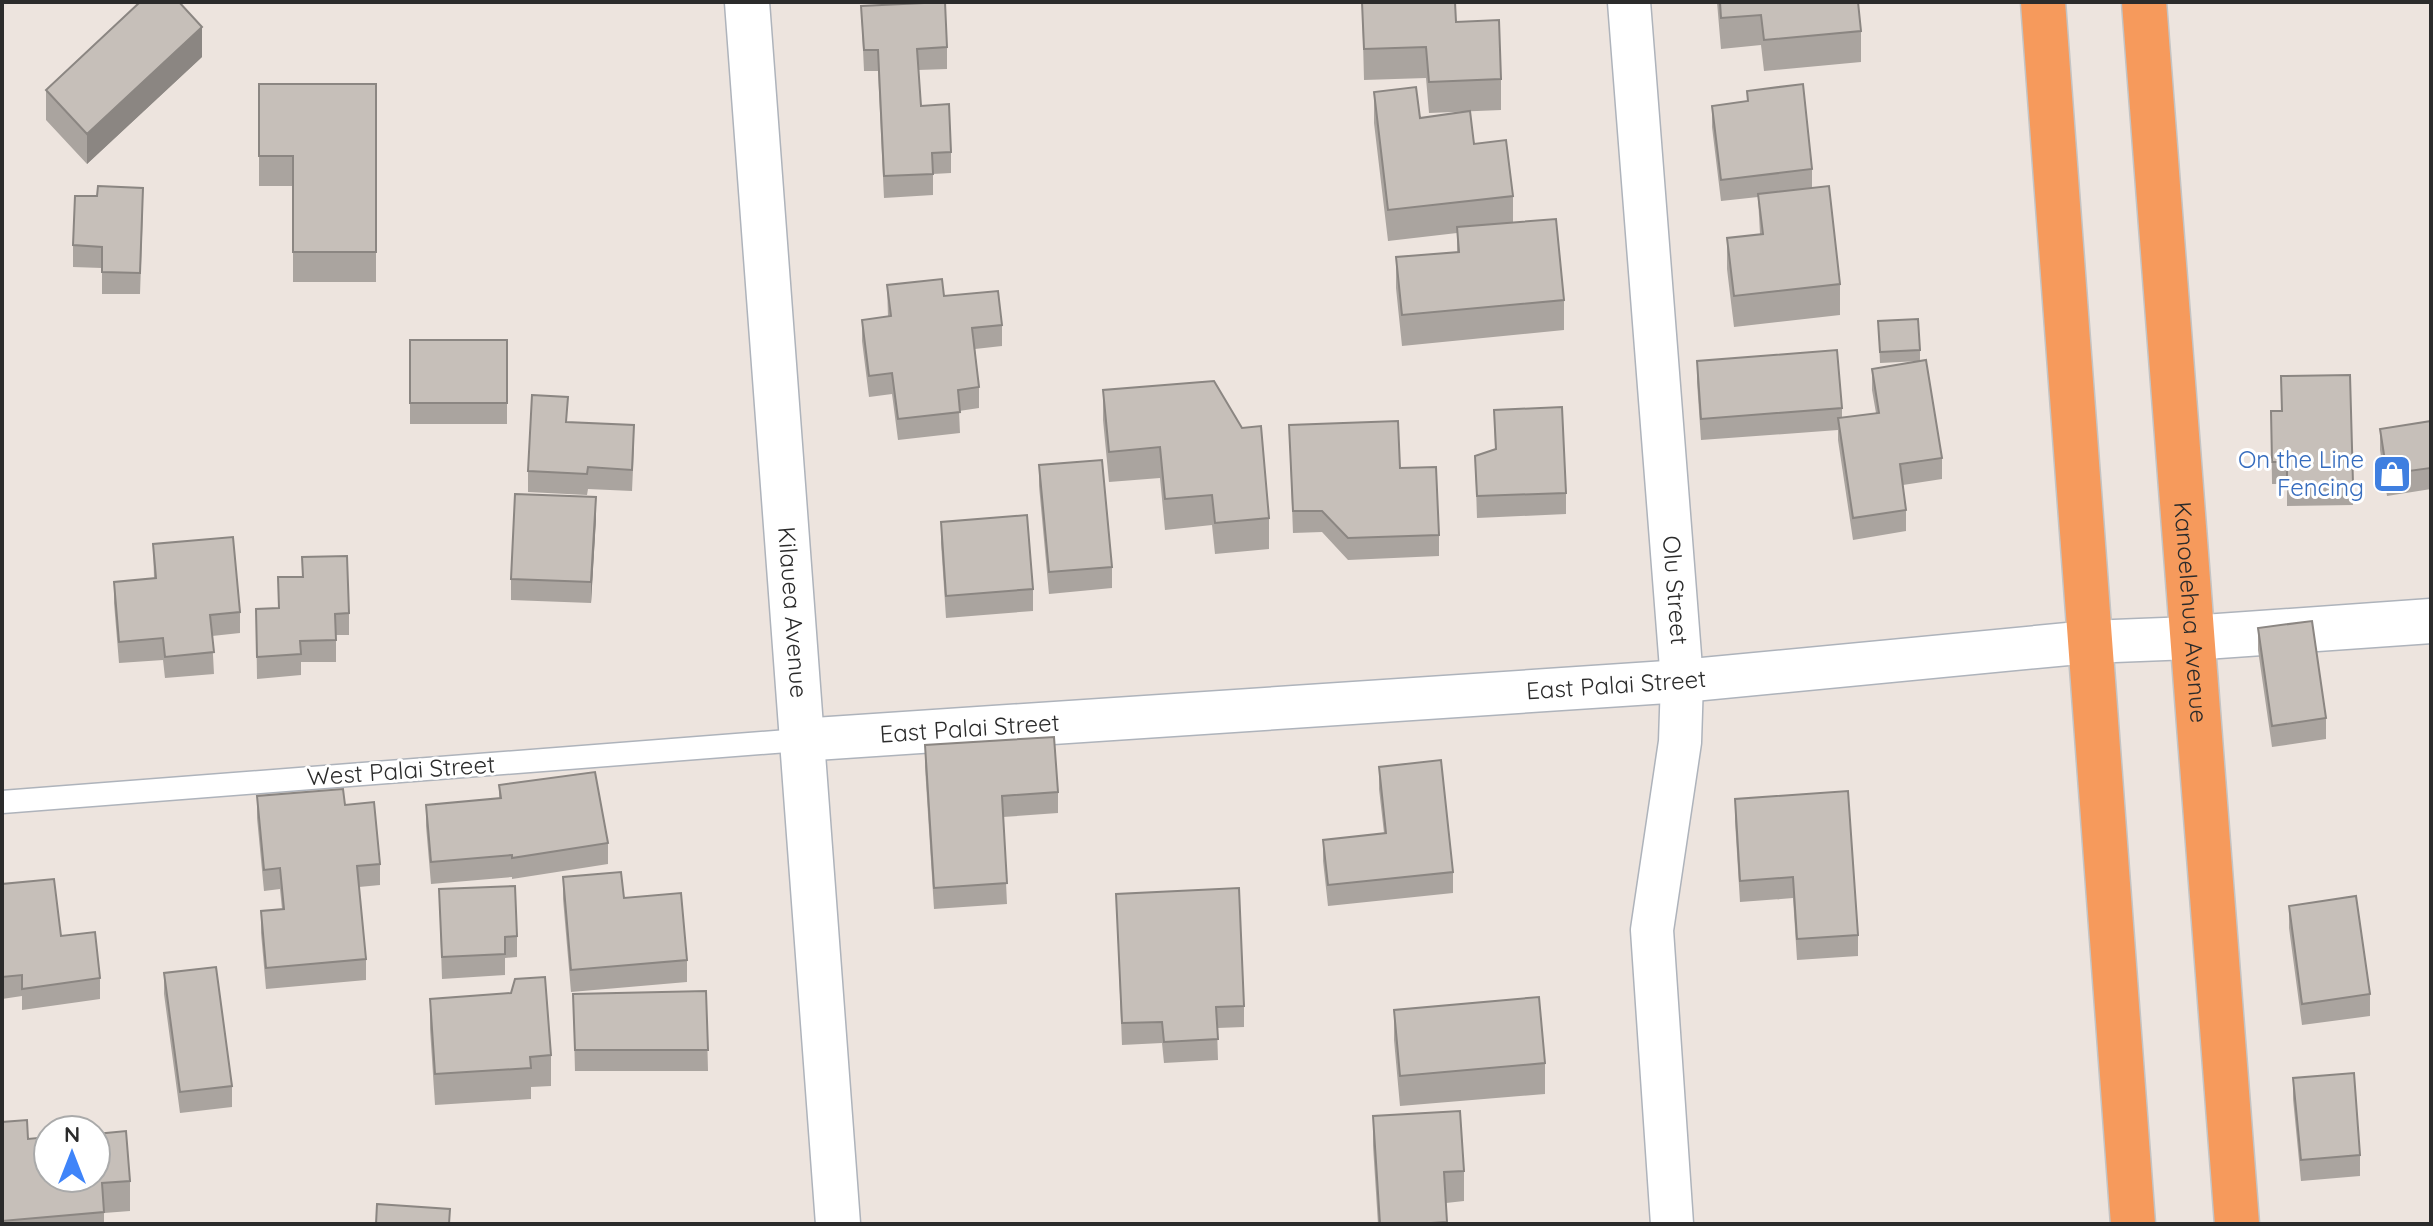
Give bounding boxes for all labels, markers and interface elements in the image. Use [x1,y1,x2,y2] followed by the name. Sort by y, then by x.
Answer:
[2238,444,2364,502] place label: On the Line Fencing
[2371,453,2413,495] shop icon: On the Line Fencing
[2168,500,2215,724] street label: Kanoelehua Avenue
[772,526,815,699] street label: Kilauea Avenue
[1657,534,1695,646] street label: Olu Street
[1525,663,1707,705] street label: East Palai Street
[879,707,1061,749] street label: East Palai Street
[306,748,496,792] street label: West Palai Street
[32,1114,112,1194] north arrow
[64,1120,80,1148] text: N

